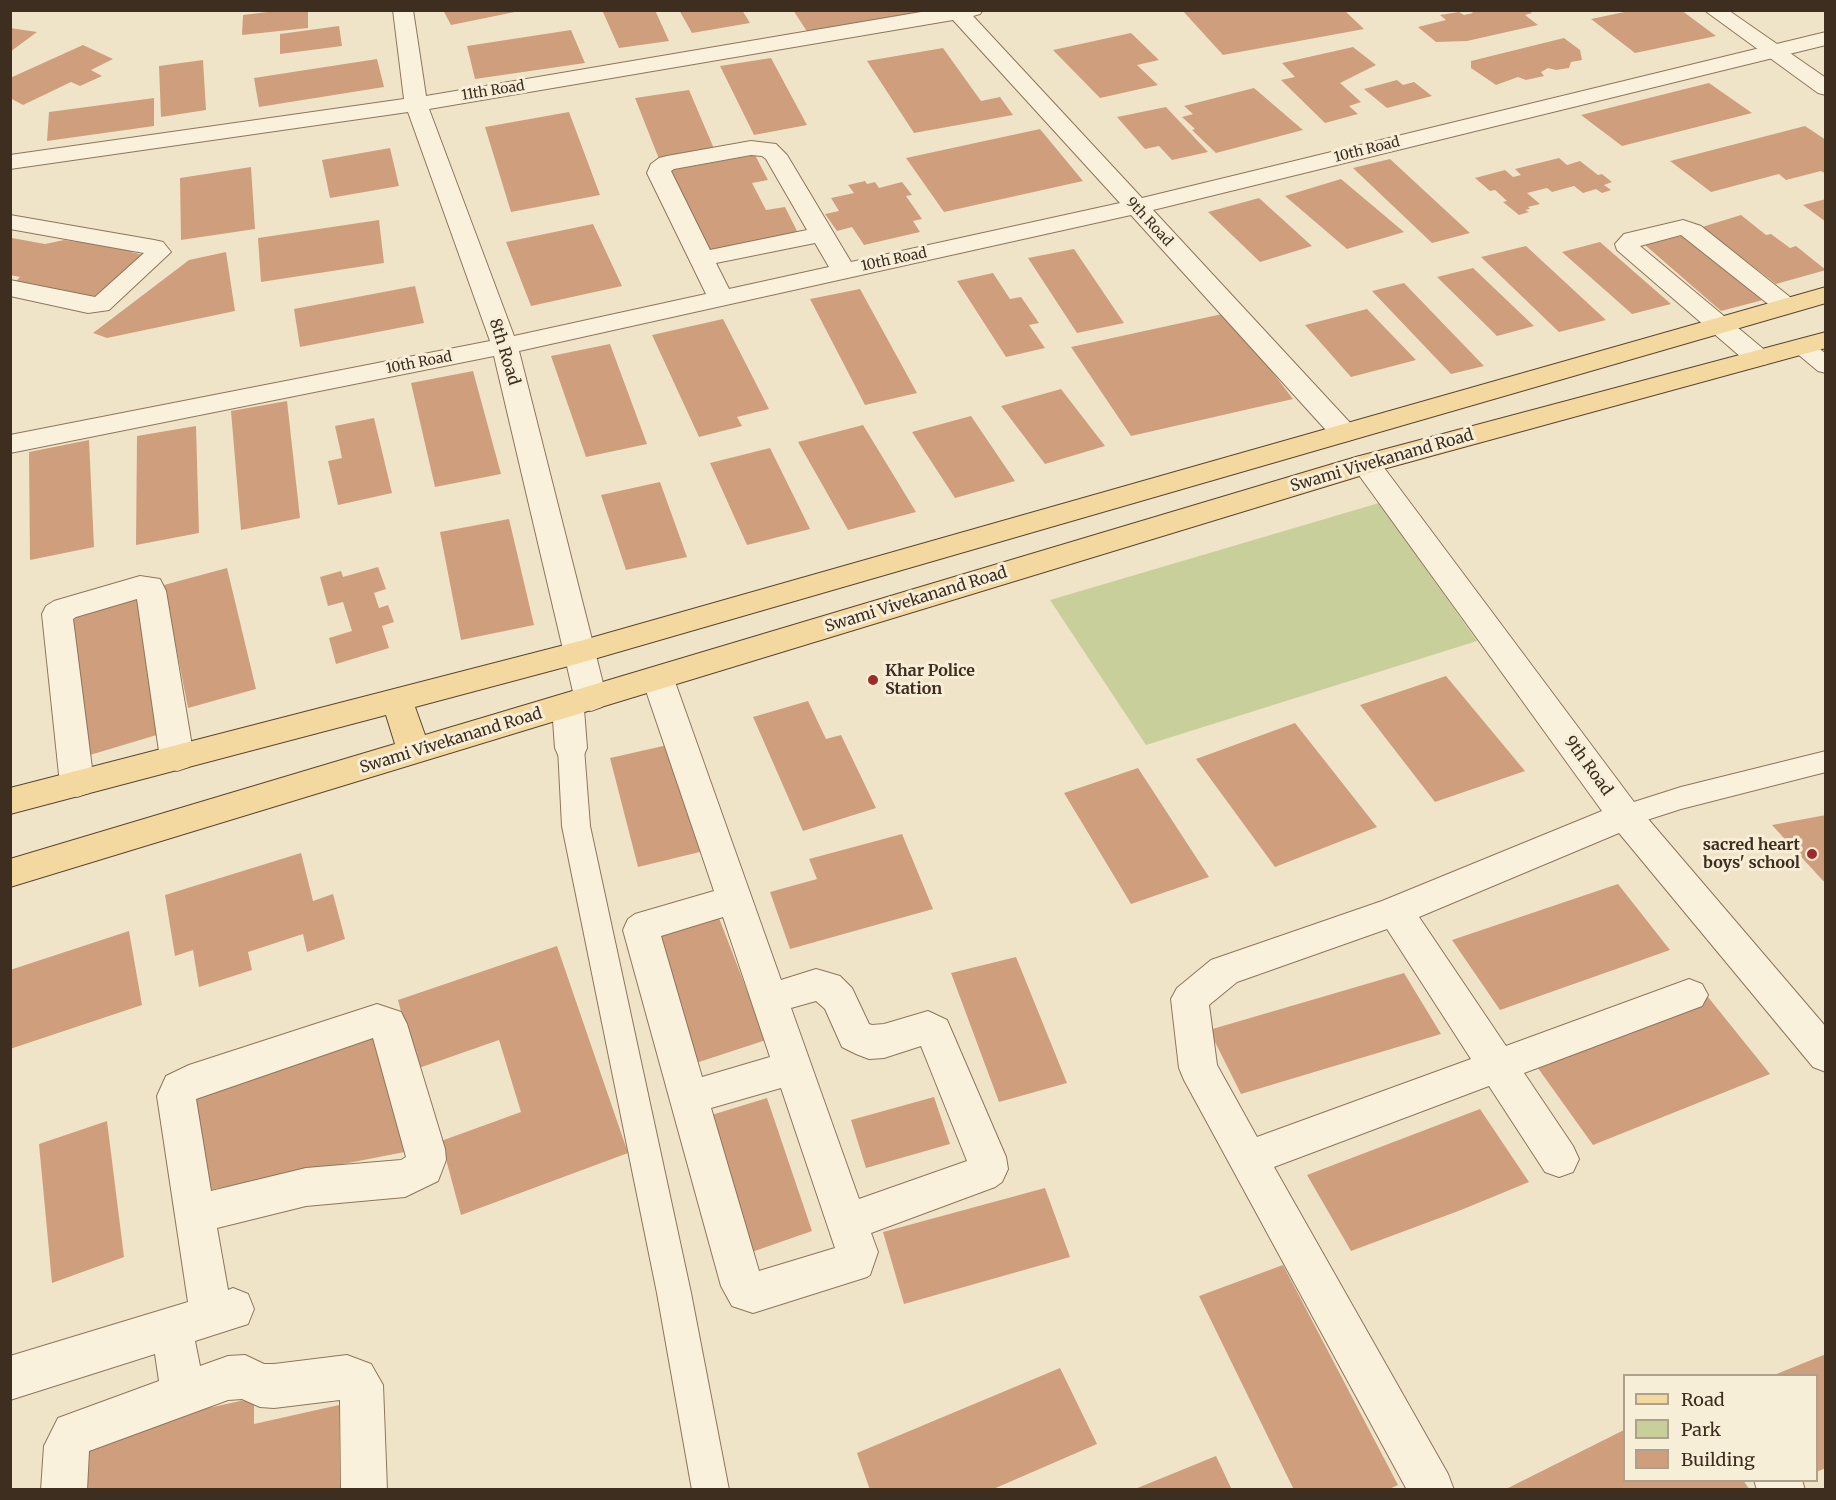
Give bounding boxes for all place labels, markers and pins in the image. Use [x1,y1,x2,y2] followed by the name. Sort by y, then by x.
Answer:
[885,661,975,699] place label: Khar Police Station
[866,673,880,687] marker: Khar Police Station
[1703,835,1800,873] place label: sacred heart boys' school
[1805,847,1819,861] marker: sacred heart boys' school

